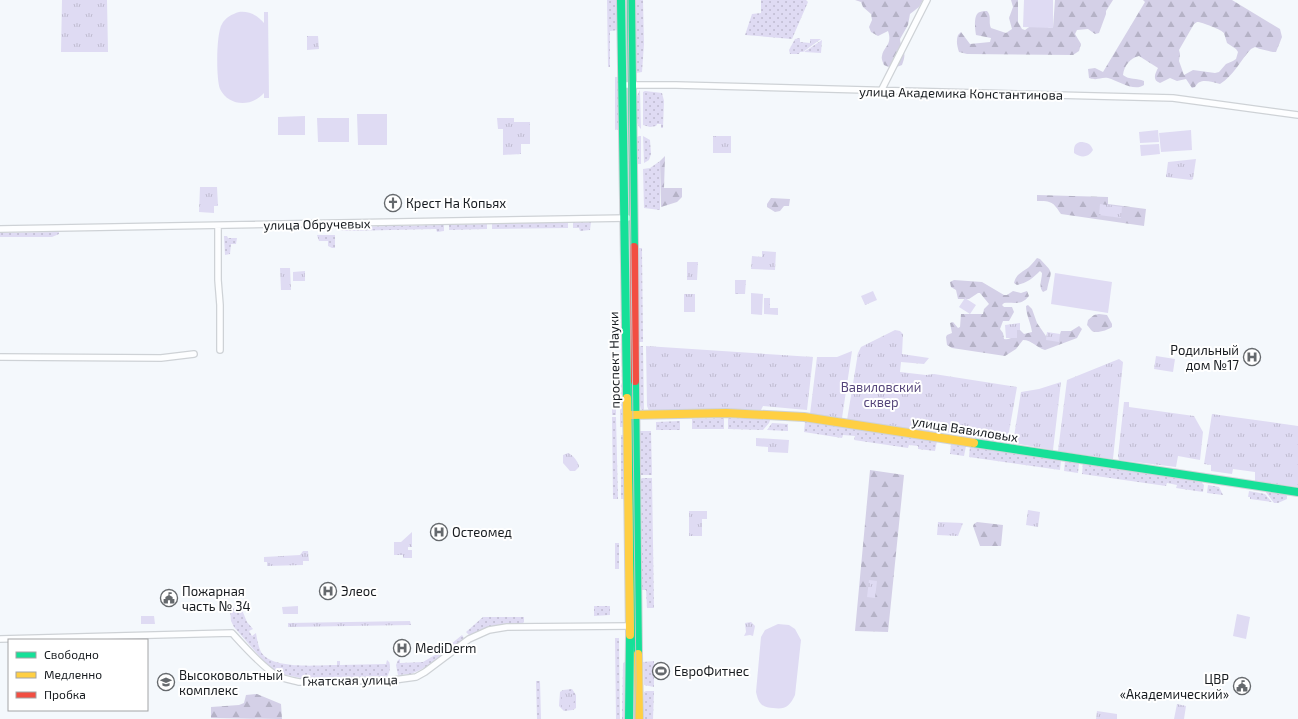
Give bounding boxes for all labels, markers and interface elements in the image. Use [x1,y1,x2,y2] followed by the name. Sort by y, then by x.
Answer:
[859,83,1063,103] street label: улица Академика Константинова
[383,193,403,213] church icon: Крест На Копьях
[406,195,506,211] place label: Крест На Копьях
[263,215,371,233] street label: улица Обручевых
[605,311,623,409] street label: проспект Науки
[1170,342,1239,373] place label: Родильный дом №17
[1242,347,1262,367] hospital icon: Родильный дом №17
[841,379,921,410] park label: Вавиловский сквер
[911,413,1019,445] street label: улица Вавиловых
[429,522,449,542] hospital icon: Остеомед
[452,524,512,540] place label: Остеомед
[318,581,338,601] hospital icon: Элеос
[182,583,250,614] place label: Пожарная часть № 34
[341,583,377,599] place label: Элеос
[159,588,179,608] public building icon: Пожарная часть № 34
[392,638,412,658] hospital icon: MediDerm
[8,639,148,711] legend
[415,640,476,656] place label: MediDerm
[44,647,99,661] text: Свободно
[651,661,671,681] sports icon: ЕвроФитнес
[674,663,749,679] place label: ЕвроФитнес
[44,667,102,681] text: Медленно
[179,667,283,698] place label: Высоковольтный комплекc
[302,671,398,689] street label: Гжатская улица
[1120,671,1229,702] place label: ЦВР «Академический»
[156,672,176,692] school or university icon: Высоковольтный комплекc
[1232,676,1252,696] public building icon: ЦВР «Академический»
[44,687,86,701] text: Пробка

